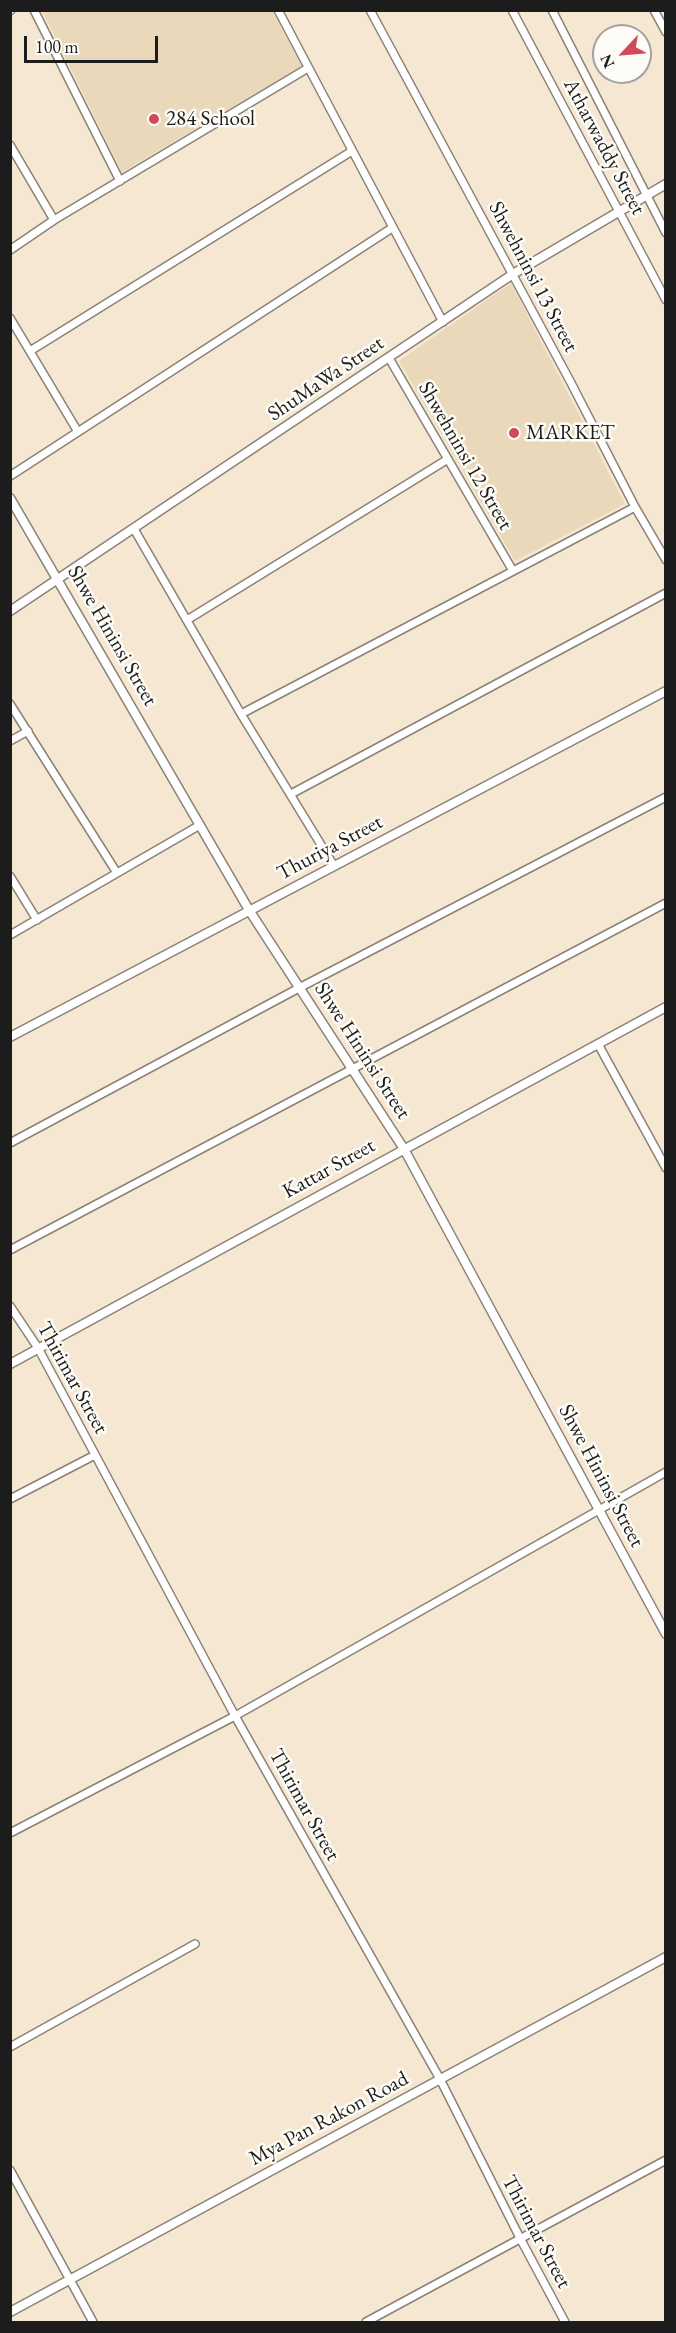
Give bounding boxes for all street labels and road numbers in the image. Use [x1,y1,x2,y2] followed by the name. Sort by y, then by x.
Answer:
[558,75,650,219] street label: Atharwaddy Street
[483,197,583,357] street label: Shwehninsi 13 Street
[263,331,389,427] street label: ShuMaWa Street
[412,377,518,535] street label: Shwehninsi 12 Street
[62,561,162,711] street label: Shwe Hininsi Street
[273,810,387,886] street label: Thuriya Street
[308,978,416,1124] street label: Shwe Hininsi Street
[278,1133,380,1205] street label: Kattar Street
[31,1318,113,1438] street label: Thirimar Street
[553,1400,649,1552] street label: Shwe Hininsi Street
[263,1745,345,1865] street label: Thirimar Street
[245,2066,413,2172] street label: Mya Pan Rakon Road
[496,2171,576,2293] street label: Thirimar Street

